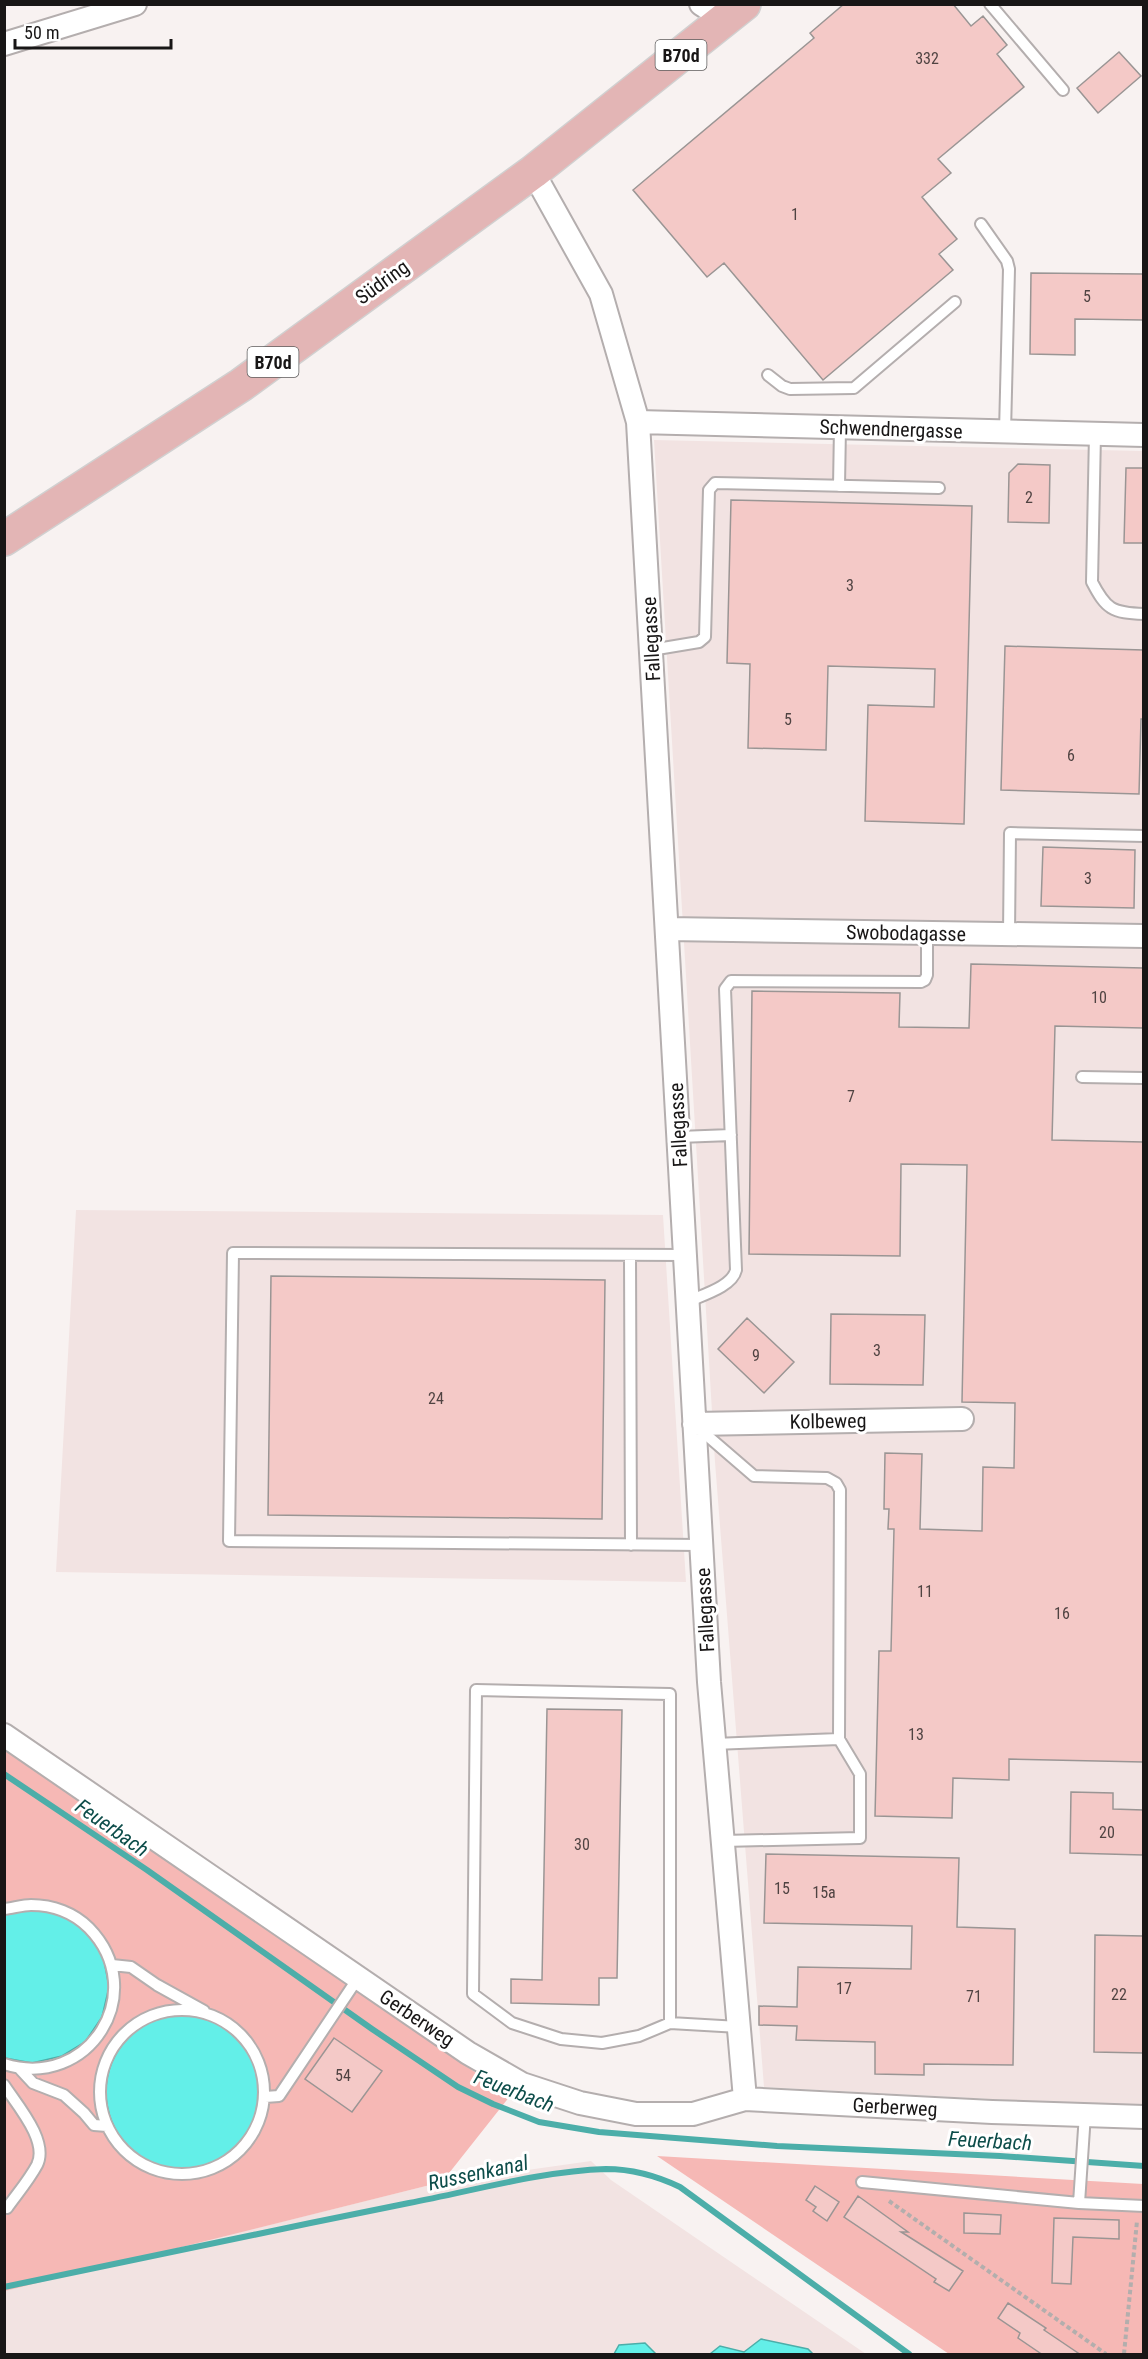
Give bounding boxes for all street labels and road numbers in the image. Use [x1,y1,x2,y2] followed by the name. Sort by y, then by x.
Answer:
[656,40,706,70] road number: B70d
[351,255,413,309] street label: Südring
[248,347,298,377] road number: B70d
[819,415,963,443] street label: Schwendnergasse
[637,596,665,682] street label: Fallegasse
[846,920,966,946] street label: Swobodagasse
[664,1082,692,1168] street label: Fallegasse
[789,1408,867,1434] street label: Kolbeweg
[691,1567,719,1653] street label: Fallegasse
[375,1984,459,2052] street label: Gerberweg
[852,2093,938,2121] street label: Gerberweg

